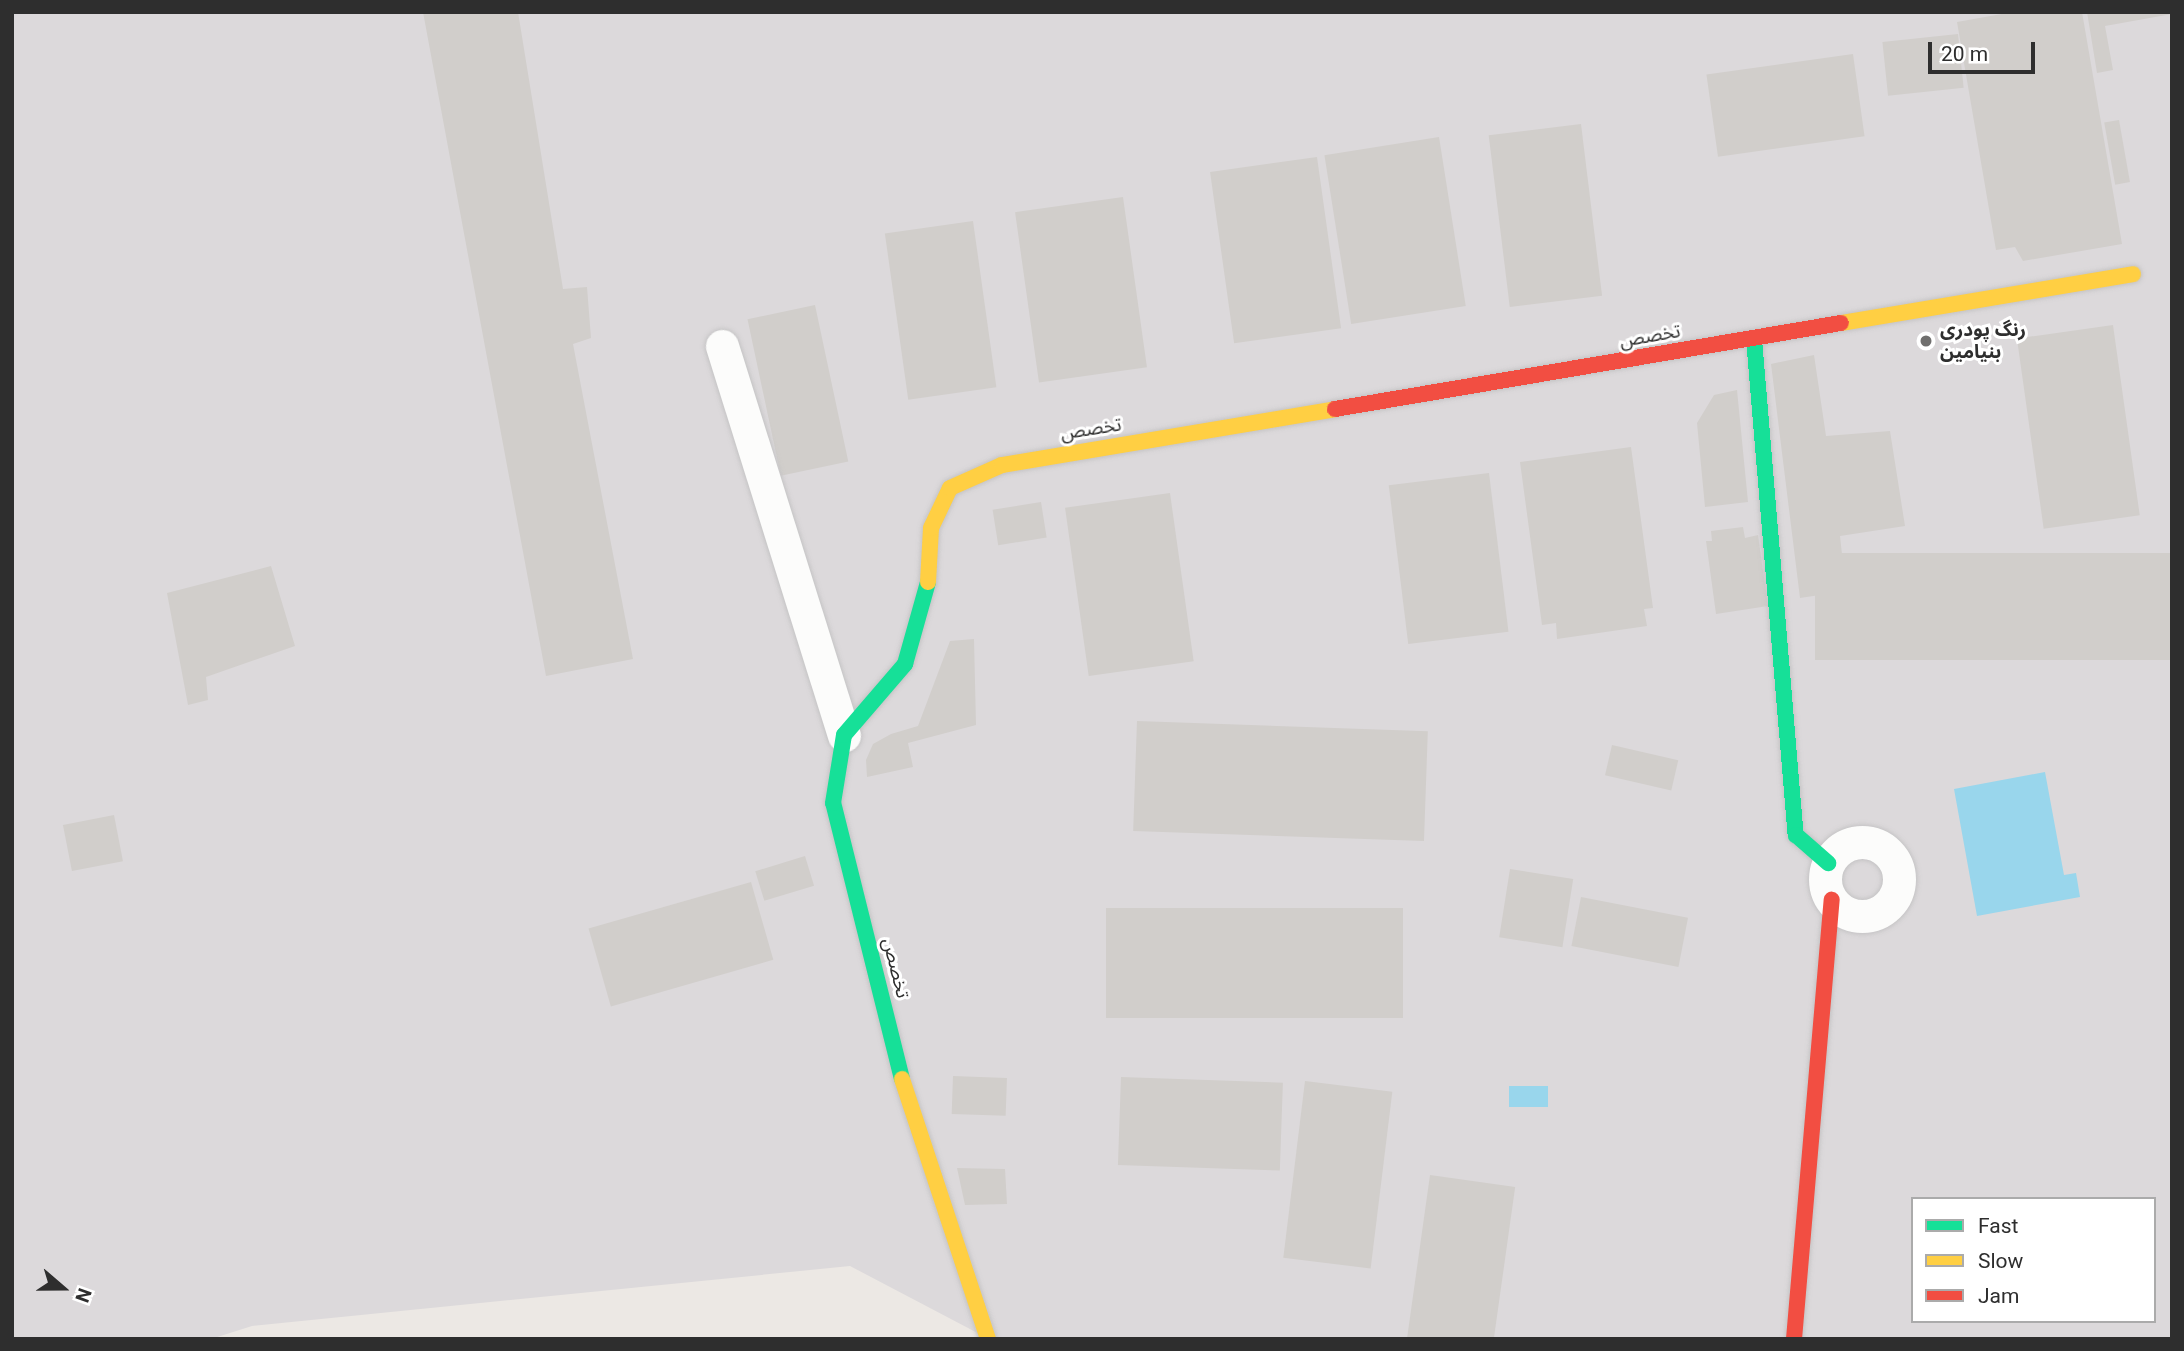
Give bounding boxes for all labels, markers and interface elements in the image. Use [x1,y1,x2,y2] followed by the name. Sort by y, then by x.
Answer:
[1932,28,2039,72] scale bar
[1941,42,1988,66] text: 20 m
[1618,319,1682,353] street label: تخصص
[1940,319,2026,363] place label: رنگ پودری بنیامین
[1918,333,1934,349] marker: رنگ پودری بنیامین
[1059,413,1123,445] street label: تخصص
[877,935,915,1001] street label: تخصص
[1911,1197,2156,1323] legend
[1978,1214,2018,1238] text: Fast
[1978,1249,2023,1273] text: Slow
[28,1253,98,1323] north arrow
[1978,1284,2019,1308] text: Jam
[70,1285,96,1306] text: N

